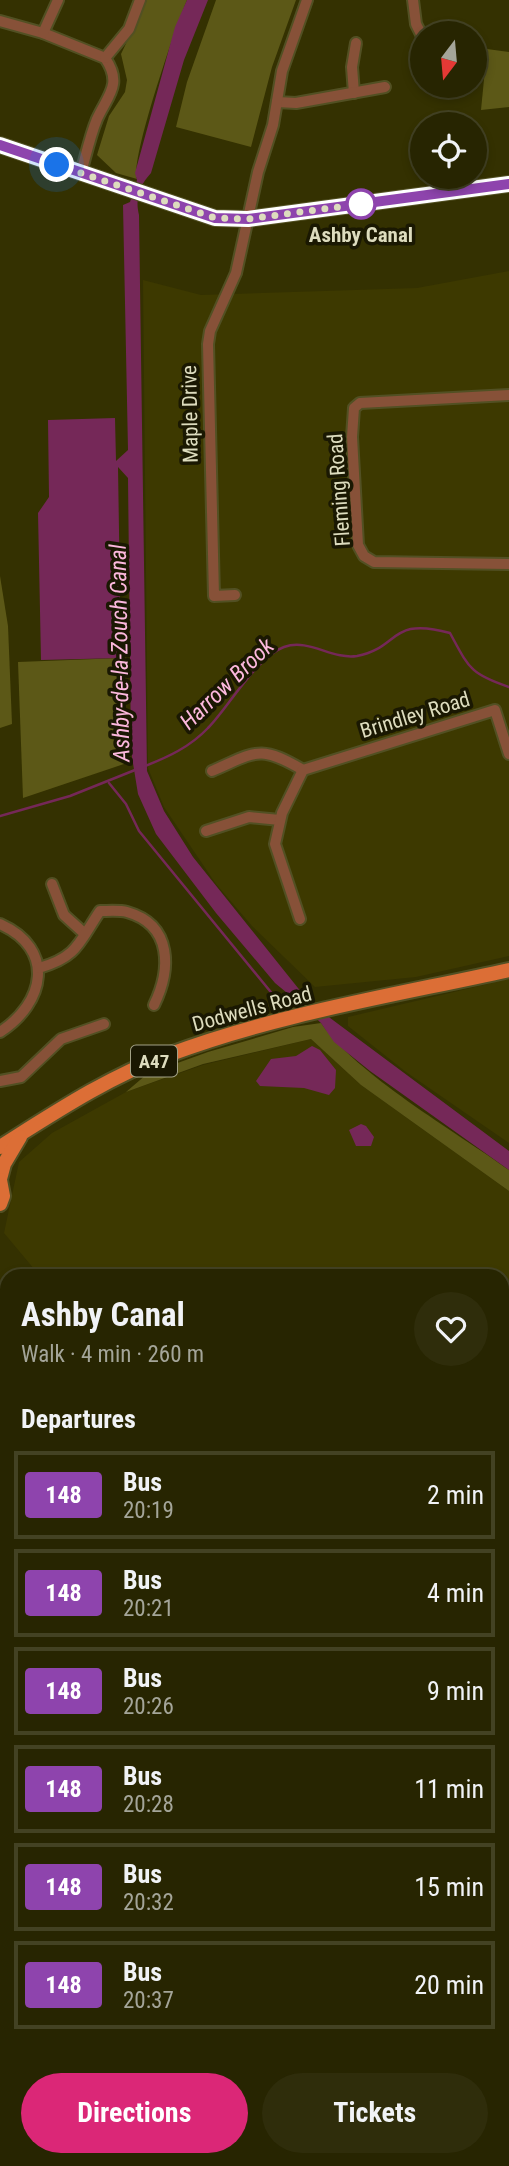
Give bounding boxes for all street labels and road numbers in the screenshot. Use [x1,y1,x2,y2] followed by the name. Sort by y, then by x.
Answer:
[177,365,203,463] street label: Maple Drive
[323,433,355,547] street label: Fleming Road
[357,687,473,743] street label: Brindley Road
[190,982,314,1036] street label: Dodwells Road
[131,1046,177,1077] road number: A47

